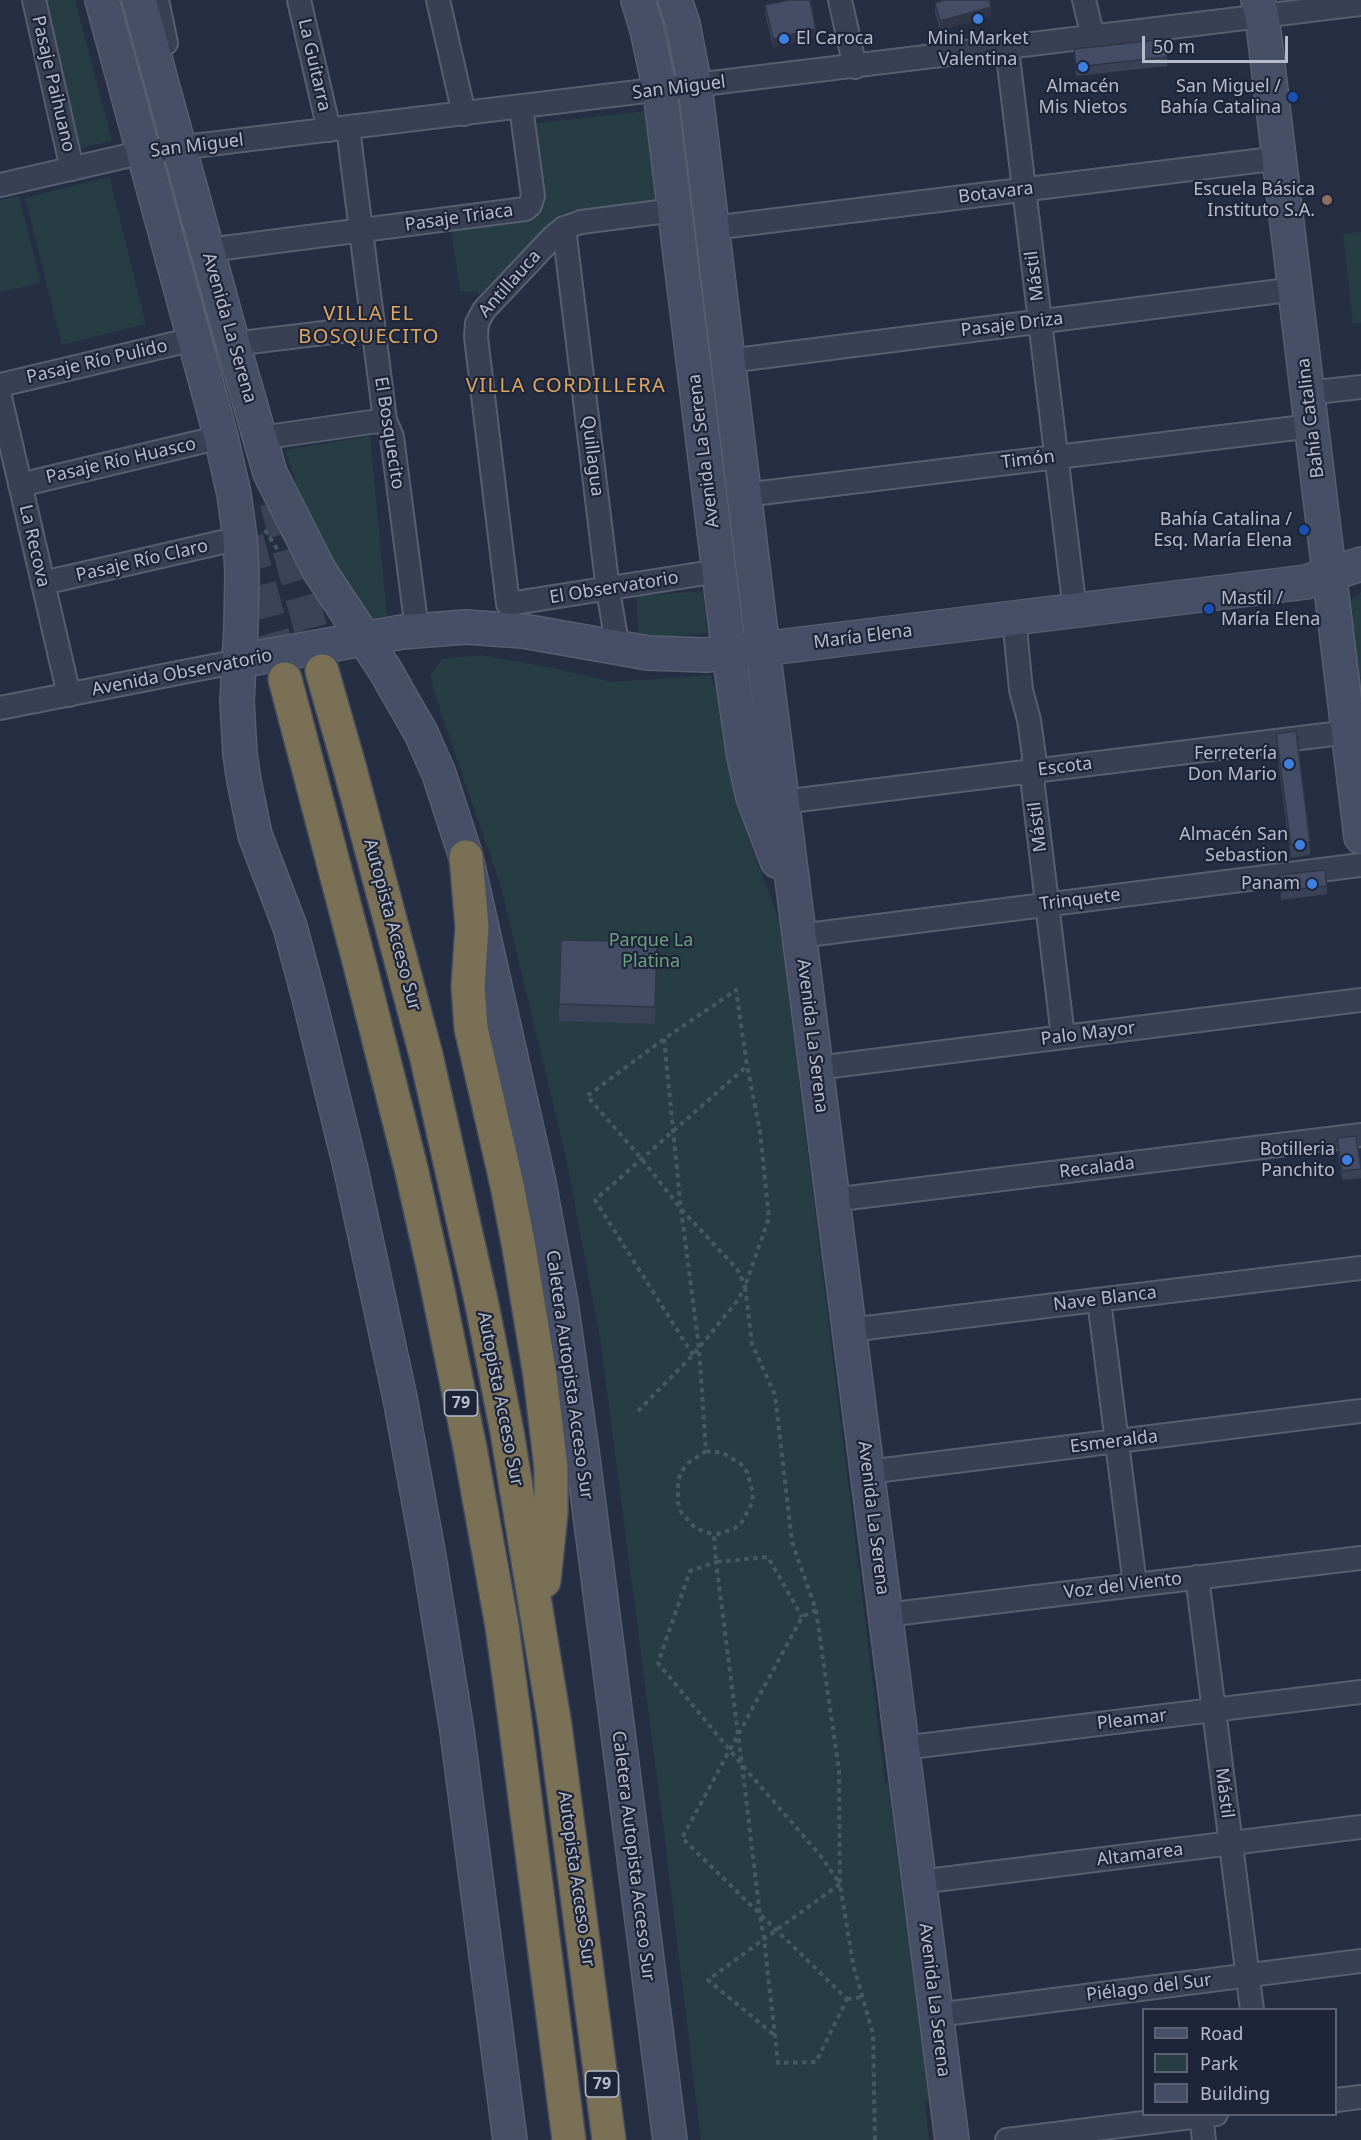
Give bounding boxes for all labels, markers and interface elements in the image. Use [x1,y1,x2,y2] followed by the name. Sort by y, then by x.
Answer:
[971,12,985,26] marker: Mini Market Valentina
[27,14,79,154] street label: Pasaje Paihuano
[293,17,335,113] street label: La Guitarra
[1145,24,1290,62] scale bar
[796,28,874,50] place label: El Caroca
[927,28,1029,70] place label: Mini Market Valentina
[777,32,791,46] marker: El Caroca
[1153,34,1195,58] text: 50 m
[1076,60,1090,74] marker: Almacén Mis Nietos
[631,72,727,104] street label: San Miguel
[1039,76,1127,118] place label: Almacén Mis Nietos
[1160,76,1281,118] place label: San Miguel / Bahía Catalina
[1286,90,1300,104] marker: San Miguel / Bahía Catalina
[149,130,245,162] street label: San Miguel
[957,178,1035,208] street label: Botavara
[1193,179,1315,222] place label: Escuela Básica Instituto S.A.
[1320,193,1334,207] marker: Escuela Básica Instituto S.A.
[403,200,515,236] street label: Pasaje Triaca
[474,246,546,322] street label: Antillauca
[1021,249,1049,303] street label: Mástil
[197,250,261,406] street label: Avenida La Serena
[298,302,440,349] district label: VILLA EL BOSQUECITO
[960,308,1064,342] street label: Pasaje Driza
[24,335,170,389] street label: Pasaje Río Pulido
[1293,357,1329,479] street label: Bahía Catalina
[684,373,724,529] street label: Avenida La Serena
[466,374,666,398] district label: VILLA CORDILLERA
[369,375,409,491] street label: El Bosquecito
[576,414,608,498] street label: Quillagua
[44,433,198,489] street label: Pasaje Río Huasco
[1000,446,1056,474] street label: Timón
[14,503,54,589] street label: La Recova
[1153,509,1292,552] place label: Bahía Catalina / Esq. María Elena
[1297,523,1311,537] marker: Bahía Catalina / Esq. María Elena
[74,535,210,587] street label: Pasaje Río Claro
[548,567,680,609] street label: El Observatorio
[1221,588,1320,630] place label: Mastil / María Elena
[1202,602,1216,616] marker: Mastil / María Elena
[812,620,914,654] street label: María Elena
[90,645,274,701] street label: Avenida Observatorio
[1188,743,1277,786] place label: Ferretería Don Mario
[1037,753,1093,781] street label: Escota
[1282,757,1296,771] marker: Ferretería Don Mario
[1024,800,1052,854] street label: Mástil
[1179,824,1288,866] place label: Almacén San Sebastion
[359,837,425,1013] street label: Autopista Acceso Sur
[1293,838,1307,852] marker: Almacén San Sebastion
[1241,873,1300,895] place label: Panam
[1305,877,1319,891] marker: Panam
[1038,884,1122,916] street label: Trinquete
[609,930,693,972] park label: Parque La Platina
[792,958,832,1114] street label: Avenida La Serena
[1039,1017,1137,1051] street label: Palo Mayor
[1260,1139,1335,1182] place label: Botilleria Panchito
[1058,1153,1136,1183] street label: Recalada
[1340,1153,1354,1167] marker: Botilleria Panchito
[541,1249,597,1501] street label: Caletera Autopista Acceso Sur
[1052,1282,1158,1316] street label: Nave Blanca
[472,1310,528,1488] street label: Autopista Acceso Sur
[444,1390,478,1416] road number: 79
[1069,1426,1159,1458] street label: Esmeralda
[853,1440,893,1596] street label: Avenida La Serena
[1063,1568,1183,1604] street label: Voz del Viento
[1096,1705,1168,1735] street label: Pleamar
[607,1730,659,1982] street label: Caletera Autopista Acceso Sur
[1210,1766,1238,1820] street label: Mástil
[553,1790,599,1968] street label: Autopista Acceso Sur
[1096,1839,1184,1871] street label: Altamarea
[914,1922,954,2078] street label: Avenida La Serena
[1085,1970,1213,2006] street label: Piélago del Sur
[1142,2008,1337,2116] legend
[1200,2021,1243,2045] text: Road
[1200,2051,1238,2075] text: Park
[586,2071,618,2097] road number: 79
[1200,2081,1270,2105] text: Building

